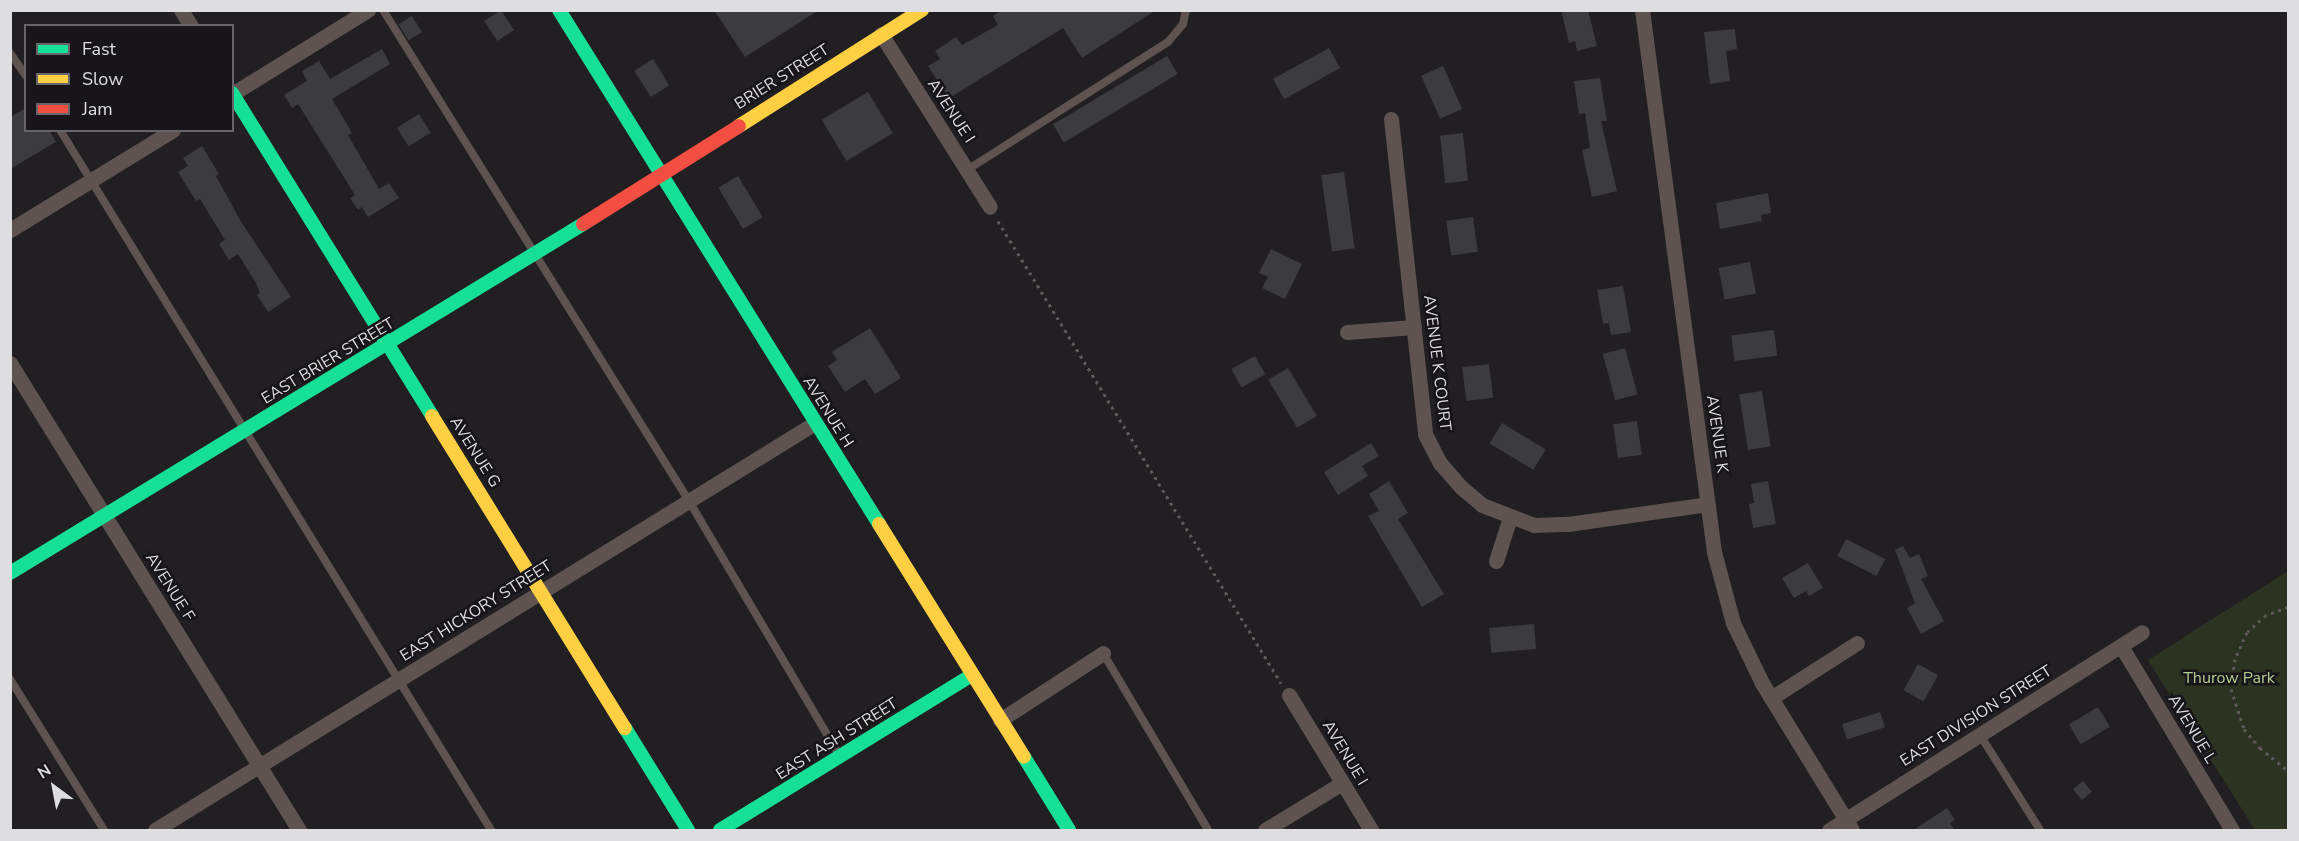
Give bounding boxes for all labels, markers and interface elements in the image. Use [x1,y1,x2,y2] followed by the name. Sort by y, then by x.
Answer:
[24,24,234,132] legend
[82,37,116,61] text: Fast
[731,40,833,114] street label: BRIER STREET
[82,67,123,91] text: Slow
[923,76,979,146] street label: AVENUE I
[82,97,113,121] text: Jam
[1419,294,1455,432] street label: AVENUE K COURT
[258,314,398,408] street label: EAST BRIER STREET
[799,373,857,451] street label: AVENUE H
[1702,394,1732,474] street label: AVENUE K
[446,413,504,491] street label: AVENUE G
[142,549,198,625] street label: AVENUE F
[397,556,555,666] street label: EAST HICKORY STREET
[1897,661,2055,771] street label: EAST DIVISION STREET
[2183,668,2275,688] park label: Thurow Park
[2164,691,2220,767] street label: AVENUE L
[773,694,901,784] street label: EAST ASH STREET
[1318,717,1372,789] street label: AVENUE I
[24,757,84,817] north arrow
[34,759,55,784] text: N

